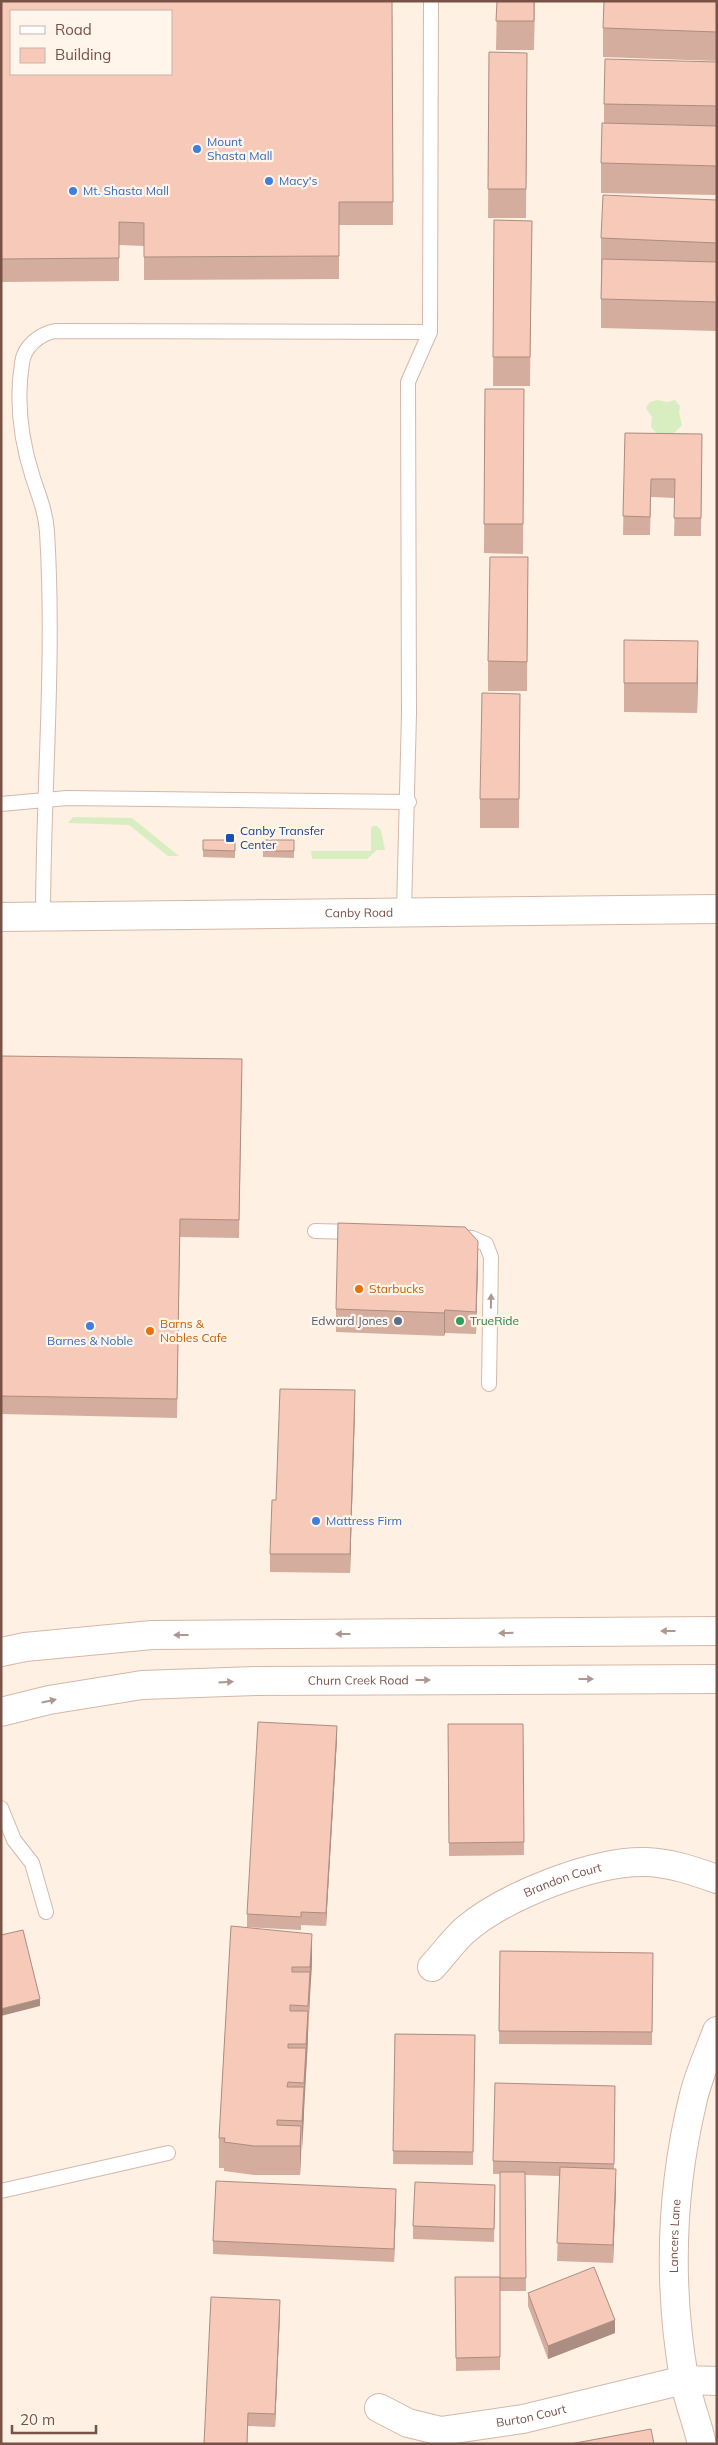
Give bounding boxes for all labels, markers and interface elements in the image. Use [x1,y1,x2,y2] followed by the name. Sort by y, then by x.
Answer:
[10,10,172,75] legend
[55,20,92,39] text: Road
[55,45,111,64] text: Building
[207,134,272,163] place label: Mount Shasta Mall
[191,143,203,155] marker: Mount Shasta Mall
[279,173,318,188] place label: Macy's
[263,175,275,187] marker: Macy's
[83,183,169,198] place label: Mt. Shasta Mall
[67,185,79,197] marker: Mt. Shasta Mall
[240,823,325,852] place label: Canby Transfer Center
[224,832,236,844] marker: Canby Transfer Center
[325,905,393,920] street label: Canby Road
[369,1281,424,1296] place label: Starbucks
[353,1283,365,1295] marker: Starbucks
[487,1292,495,1308] one-way arrow
[311,1313,388,1328] place label: Edward Jones
[470,1313,519,1328] place label: TrueRide
[392,1315,404,1327] marker: Edward Jones
[454,1315,466,1327] marker: TrueRide
[160,1316,227,1345] place label: Barns & Nobles Cafe
[84,1320,96,1332] marker: Barnes & Noble
[144,1325,156,1337] marker: Barns & Nobles Cafe
[47,1333,133,1348] place label: Barnes & Noble
[326,1513,402,1528] place label: Mattress Firm
[310,1515,322,1527] marker: Mattress Firm
[660,1627,676,1635] one-way arrow
[497,1629,513,1637] one-way arrow
[335,1630,351,1638] one-way arrow
[172,1631,188,1639] one-way arrow
[308,1672,409,1688] street label: Churn Creek Road
[578,1675,594,1683] one-way arrow
[416,1676,432,1684] one-way arrow
[218,1678,234,1686] one-way arrow
[41,1697,56,1705] one-way arrow
[521,1859,603,1900] street label: Brandon Court
[666,2198,684,2273] street label: Lancers Lane
[495,2401,568,2430] street label: Burton Court
[12,2402,96,2434] scale bar
[20,2410,55,2429] text: 20 m

